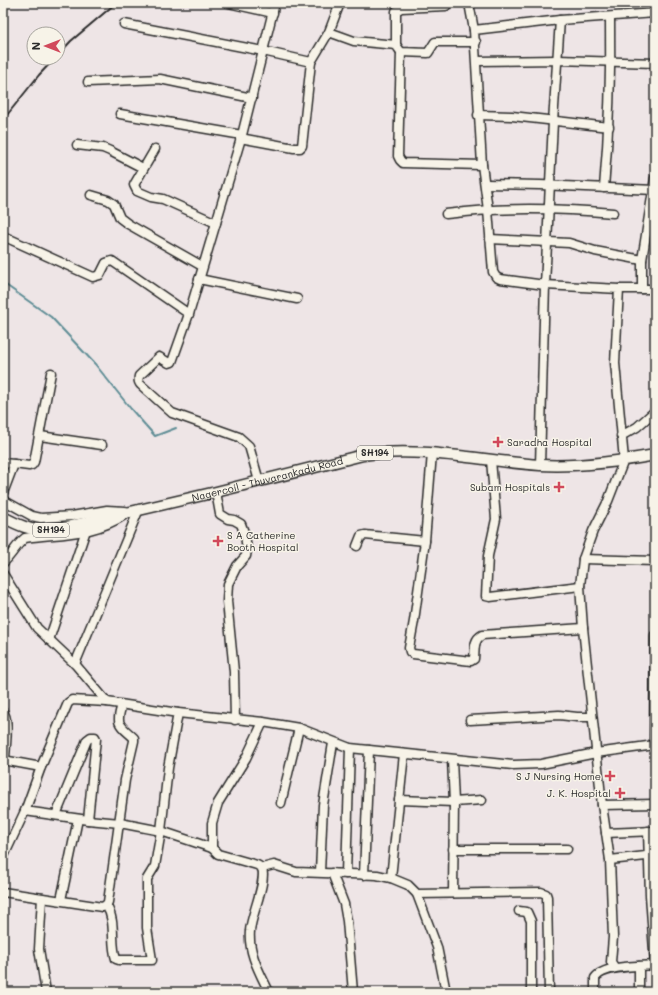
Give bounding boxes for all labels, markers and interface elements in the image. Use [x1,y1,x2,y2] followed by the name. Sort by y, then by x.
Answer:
[26,26,66,66] north arrow
[28,42,43,50] text: N
[507,435,592,449] place label: Saradha Hospital
[492,436,504,448] marker: Saradha Hospital
[357,446,393,460] road number: SH194
[190,453,344,504] street label: Nagercoil - Thuvarankadu Road
[470,480,550,494] place label: Subam Hospitals
[553,481,565,493] marker: Subam Hospitals
[33,523,69,537] road number: SH194
[227,528,299,554] place label: S A Catherine Booth Hospital
[212,535,224,547] marker: S A Catherine Booth Hospital
[516,769,601,783] place label: S J Nursing Home
[604,770,616,782] marker: S J Nursing Home
[547,786,611,800] place label: J. K. Hospital
[614,787,626,799] marker: J. K. Hospital

